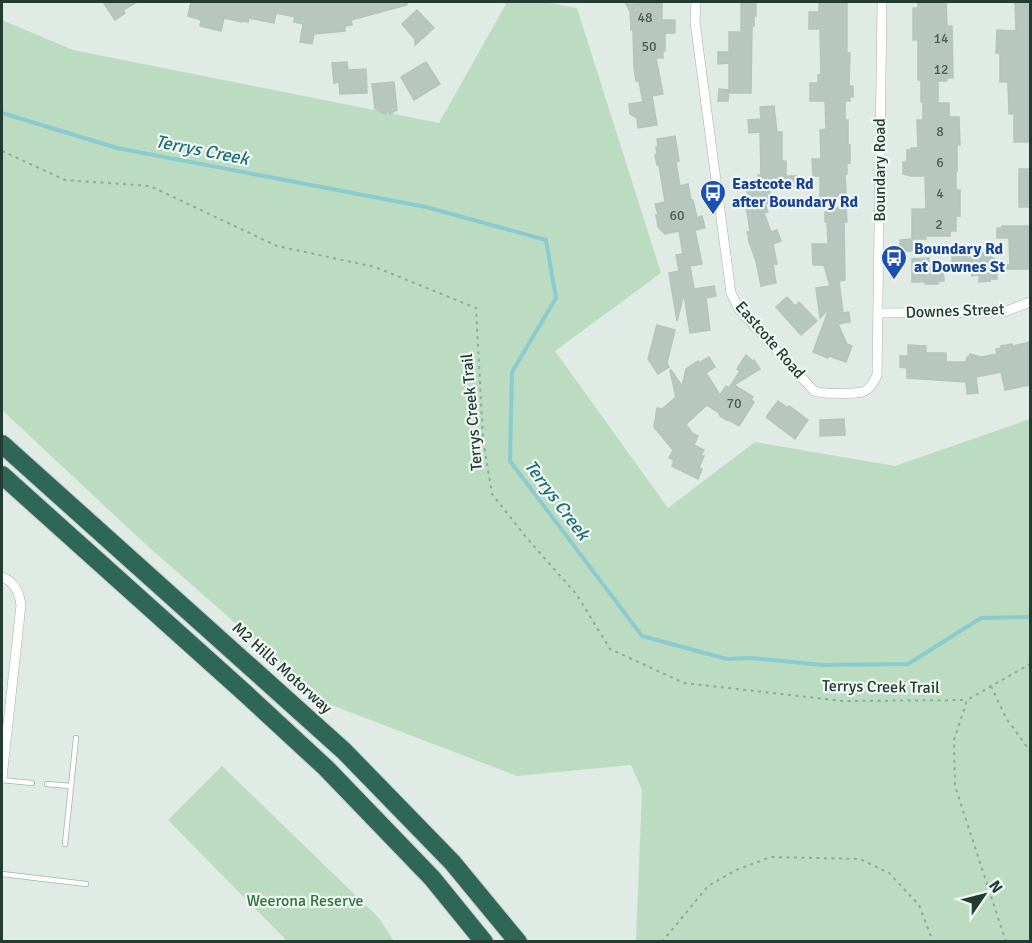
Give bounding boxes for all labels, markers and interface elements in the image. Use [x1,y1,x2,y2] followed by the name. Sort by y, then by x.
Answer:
[637,9,653,26] house number: 48
[933,30,949,47] house number: 14
[641,38,657,55] house number: 50
[933,61,949,78] house number: 12
[870,118,890,222] street label: Boundary Road
[936,123,944,140] house number: 8
[153,130,252,170] water label: Terrys Creek
[936,154,944,171] house number: 6
[732,174,858,212] place label: Eastcote Rd after Boundary Rd
[698,178,728,216] bus stop icon: Eastcote Rd after Boundary Rd
[936,185,944,202] house number: 4
[669,207,685,224] house number: 60
[935,216,943,233] house number: 2
[914,239,1005,277] place label: Boundary Rd at Downes St
[879,243,909,281] bus stop icon: Boundary Rd at Downes St
[731,297,809,383] street label: Eastcote Road
[905,299,1005,323] street label: Downes Street
[457,352,487,471] street label: Terrys Creek Trail
[726,395,742,412] house number: 70
[520,456,595,546] water label: Terrys Creek
[228,618,337,719] street label: M2 Hills Motorway
[822,676,940,698] street label: Terrys Creek Trail
[954,865,1014,925] north arrow
[984,877,1007,897] text: N
[246,891,364,911] park label: Weerona Reserve

